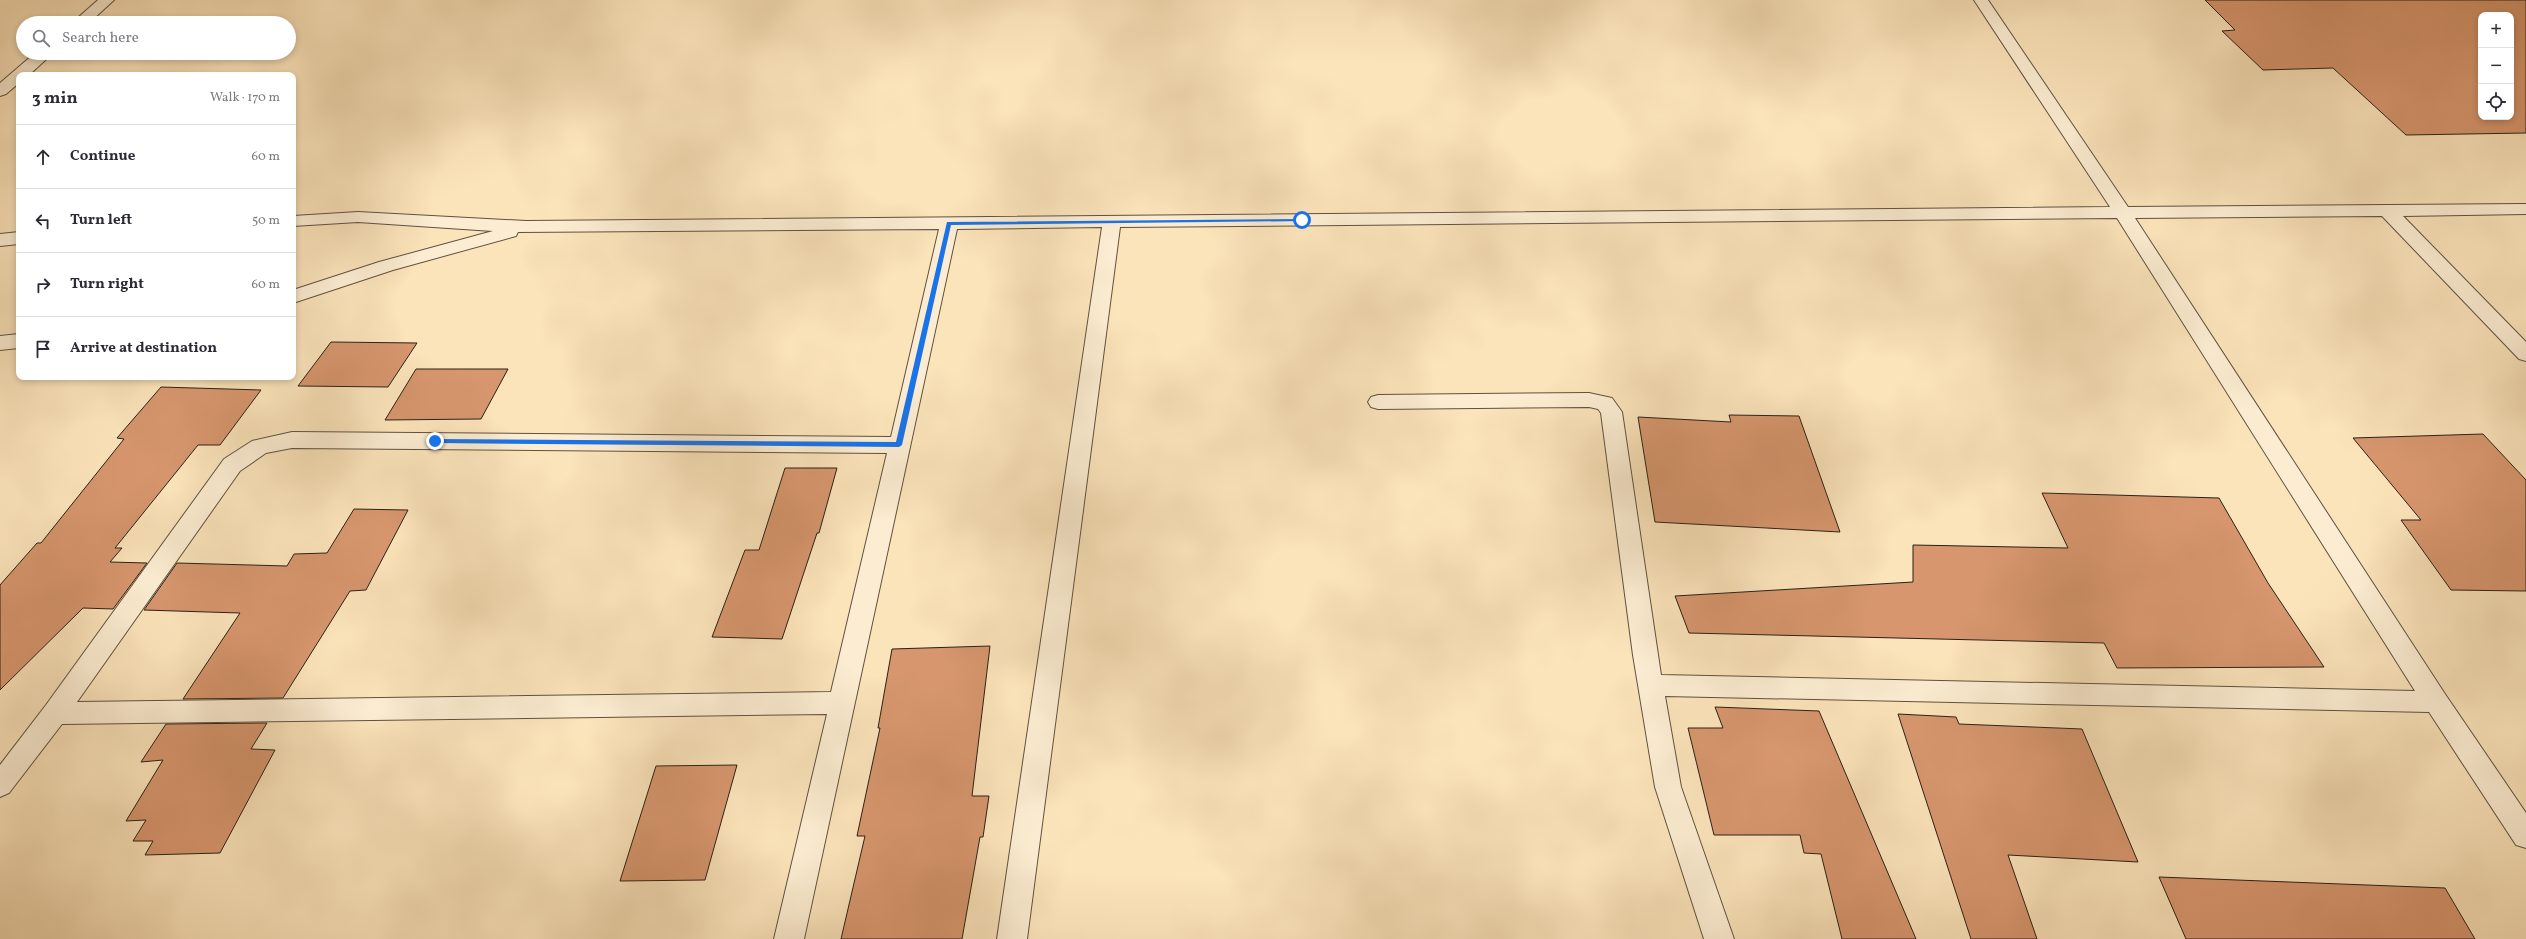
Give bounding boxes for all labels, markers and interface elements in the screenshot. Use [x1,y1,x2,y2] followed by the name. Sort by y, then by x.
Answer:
[2478,12,2514,120] map controls
[2478,12,2514,48] button: +
[16,16,296,60] search box
[30,27,52,49] icon: search
[62,28,139,49] text: Search here
[2478,48,2514,84] button: −
[2478,84,2514,120] button: locate
[32,87,78,110] text: 3 min
[210,89,280,107] text: Walk · 170 m
[32,146,54,168] icon: ahead
[70,146,135,167] text: Continue
[252,148,280,166] text: 60 m
[32,210,54,232] icon: left
[70,210,132,231] text: Turn left
[1293,211,1311,229] route start
[252,212,280,230] text: 50 m
[32,274,54,296] icon: right
[70,274,144,295] text: Turn right
[252,276,280,294] text: 60 m
[32,338,54,360] icon: arrive
[70,338,217,359] text: Arrive at destination
[426,432,444,450] route end

